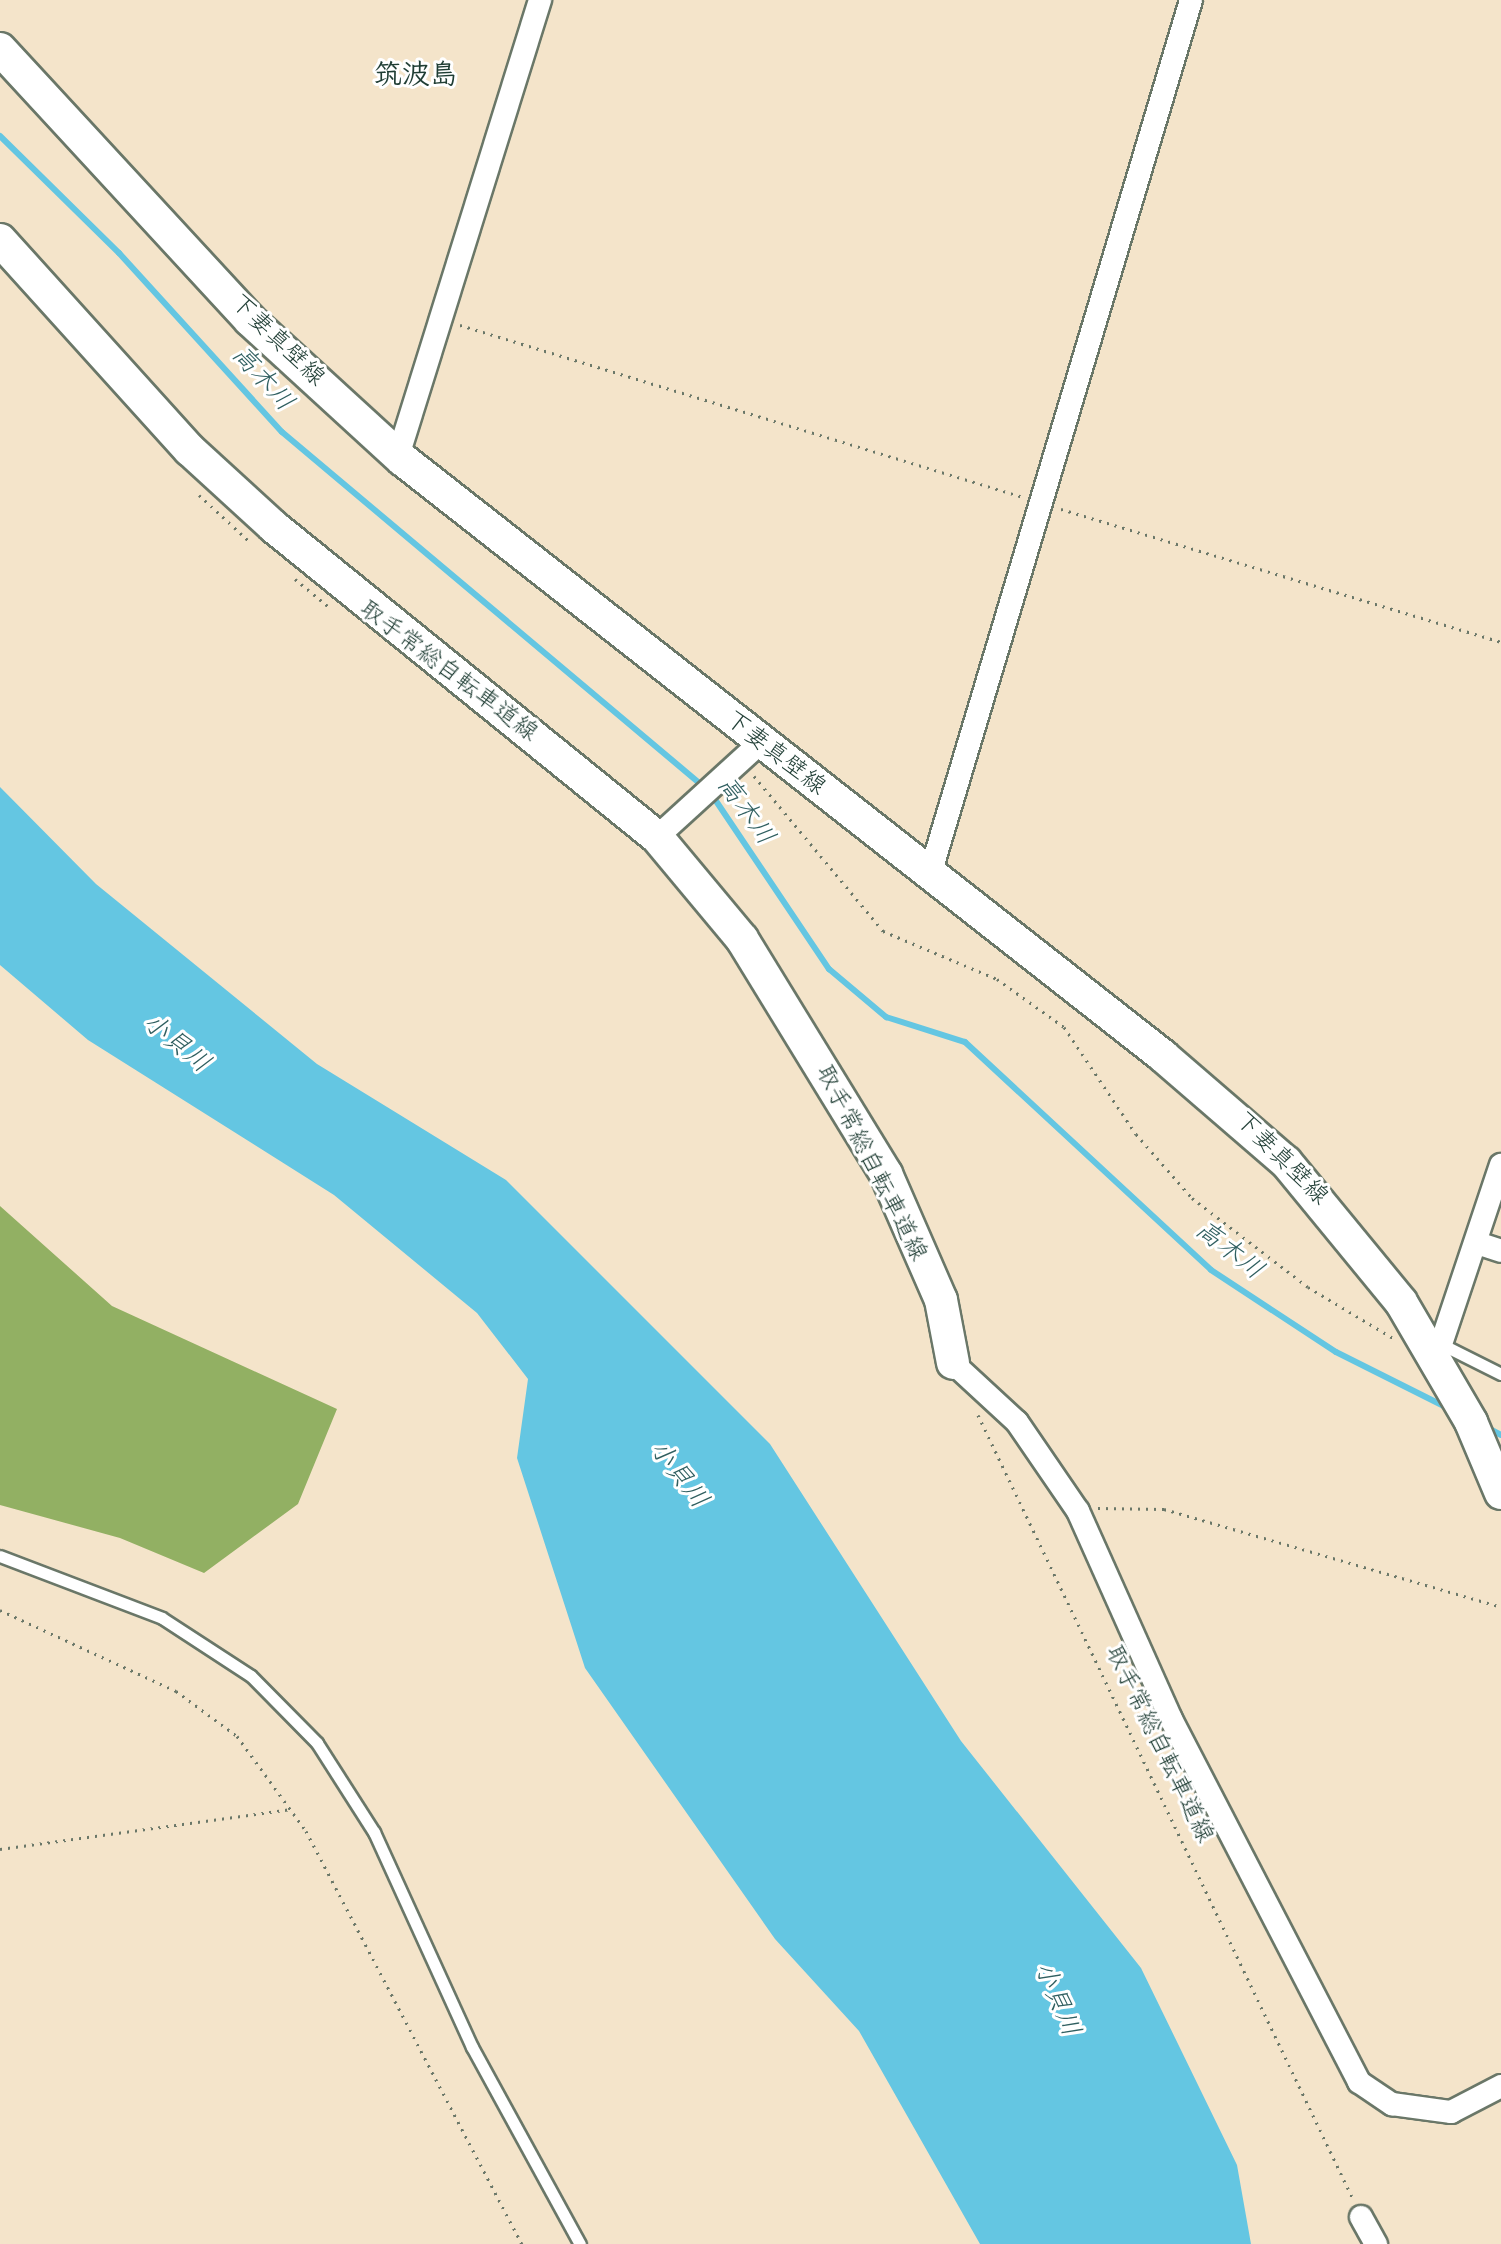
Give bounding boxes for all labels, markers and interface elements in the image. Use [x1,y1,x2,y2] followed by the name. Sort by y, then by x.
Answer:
[374,61,458,95] district label: 筑波島
[223,290,329,394] street label: 下妻真壁線
[223,341,299,419] water label: 高木川
[352,597,542,749] street label: 取手常総自転車道線
[718,707,830,803] street label: 下妻真壁線
[708,771,780,853] water label: 高木川
[135,1008,215,1082] water label: 小貝川
[807,1061,931,1267] street label: 取手常総自転車道線
[1227,1107,1333,1213] street label: 下妻真壁線
[1188,1216,1268,1288] water label: 高木川
[641,1436,713,1516] water label: 小貝川
[1097,1642,1217,1848] street label: 取手常総自転車道線
[1025,1958,1085,2042] water label: 小貝川

